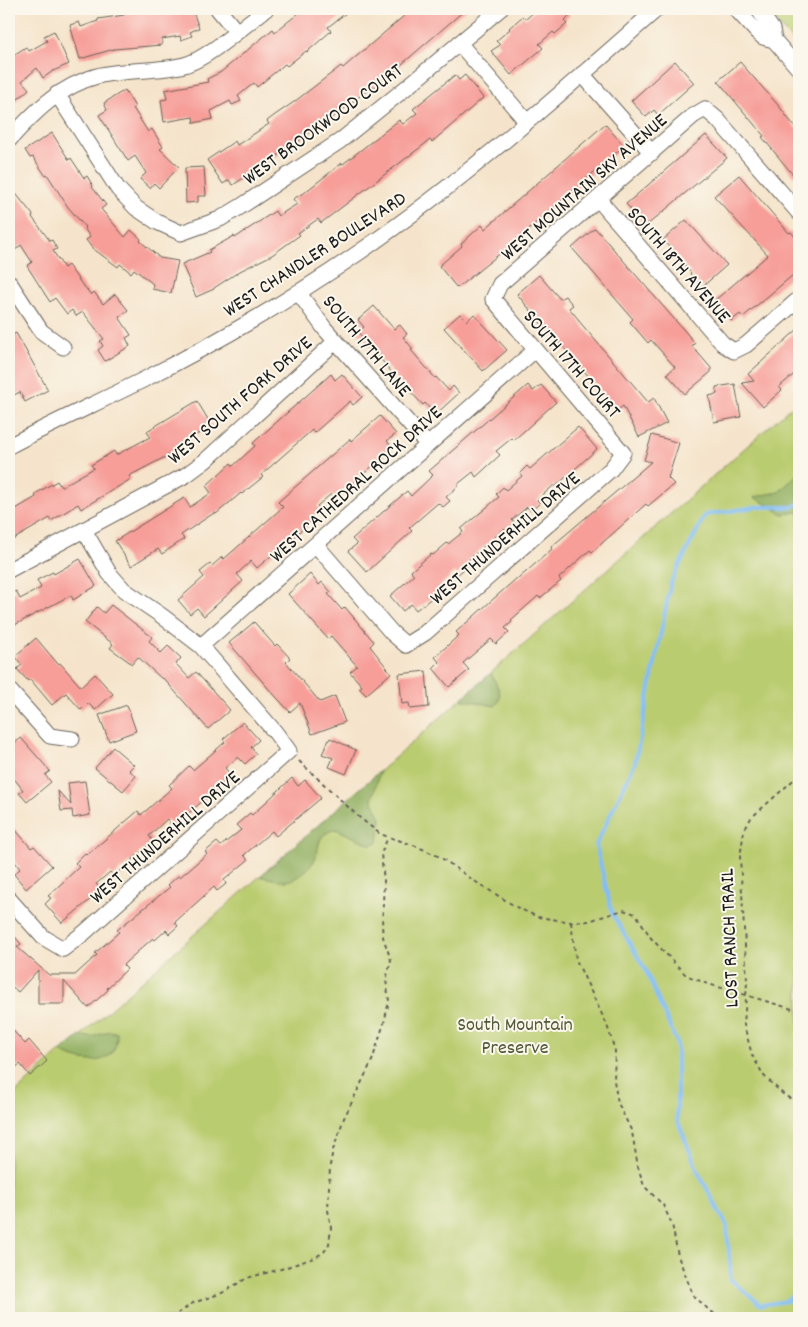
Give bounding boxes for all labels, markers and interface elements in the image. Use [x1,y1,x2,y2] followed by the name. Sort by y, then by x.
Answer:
[238,58,409,193] street label: WEST BROOKWOOD COURT
[496,108,674,269] street label: WEST MOUNTAIN SKY AVENUE
[219,186,413,325] street label: WEST CHANDLER BOULEVARD
[619,202,736,330] street label: SOUTH 18TH AVENUE
[315,290,417,404] street label: SOUTH 17TH LANE
[515,304,626,426] street label: SOUTH 17TH COURT
[162,330,319,472] street label: WEST SOUTH FORK DRIVE
[265,400,449,570] street label: WEST CATHEDRAL ROCK DRIVE
[425,466,587,613] street label: WEST THUNDERHILL DRIVE
[85,765,247,912] street label: WEST THUNDERHILL DRIVE
[715,868,747,1008] street label: LOST RANCH TRAIL
[457,1012,573,1063] park label: South Mountain Preserve

